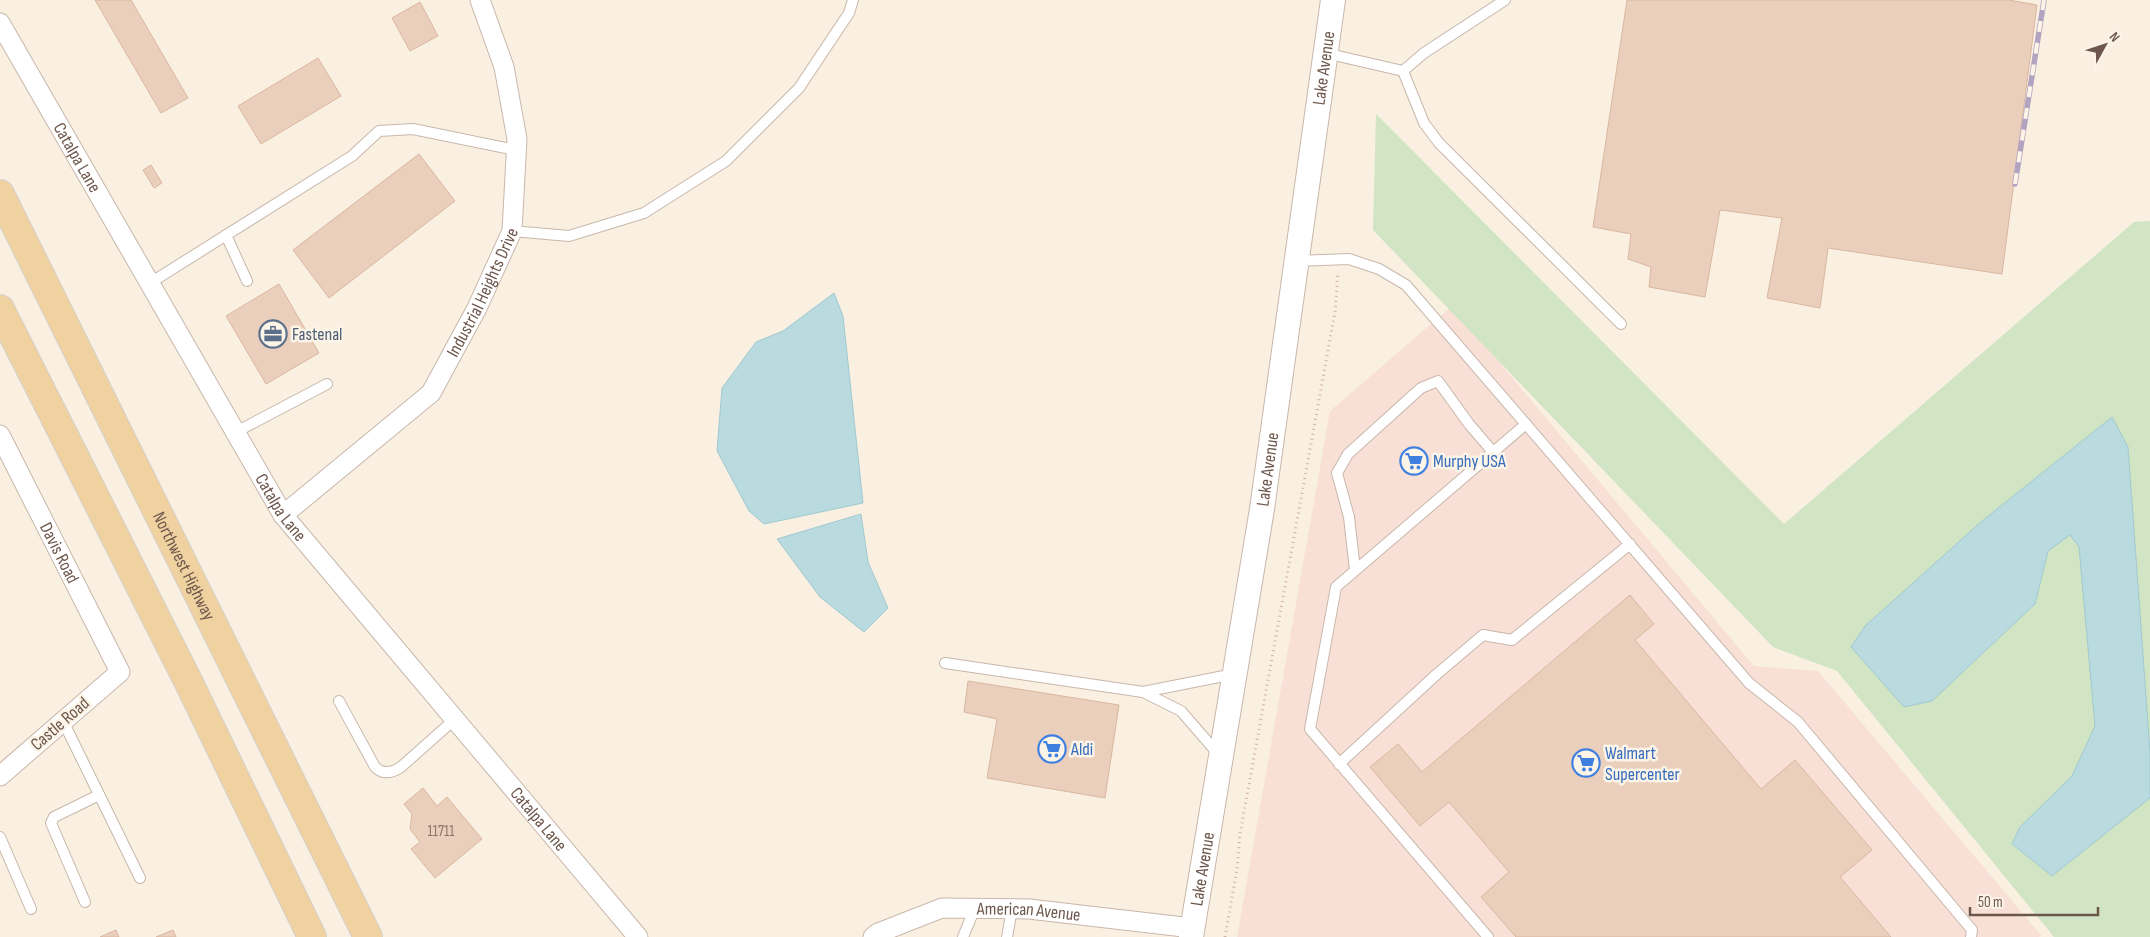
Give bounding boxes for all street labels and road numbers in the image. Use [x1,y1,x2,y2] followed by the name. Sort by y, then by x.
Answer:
[1308,30,1339,106] street label: Lake Avenue
[49,119,106,196] street label: Catalpa Lane
[442,224,523,360] street label: Industrial Heights Drive
[1252,431,1283,508] street label: Lake Avenue
[251,470,311,545] street label: Catalpa Lane
[148,508,220,624] street label: Northwest Highway
[36,519,84,587] street label: Davis Road
[26,693,94,755] street label: Castle Road
[506,783,572,855] street label: Catalpa Lane
[1186,831,1219,907] street label: Lake Avenue
[976,898,1082,925] street label: American Avenue

